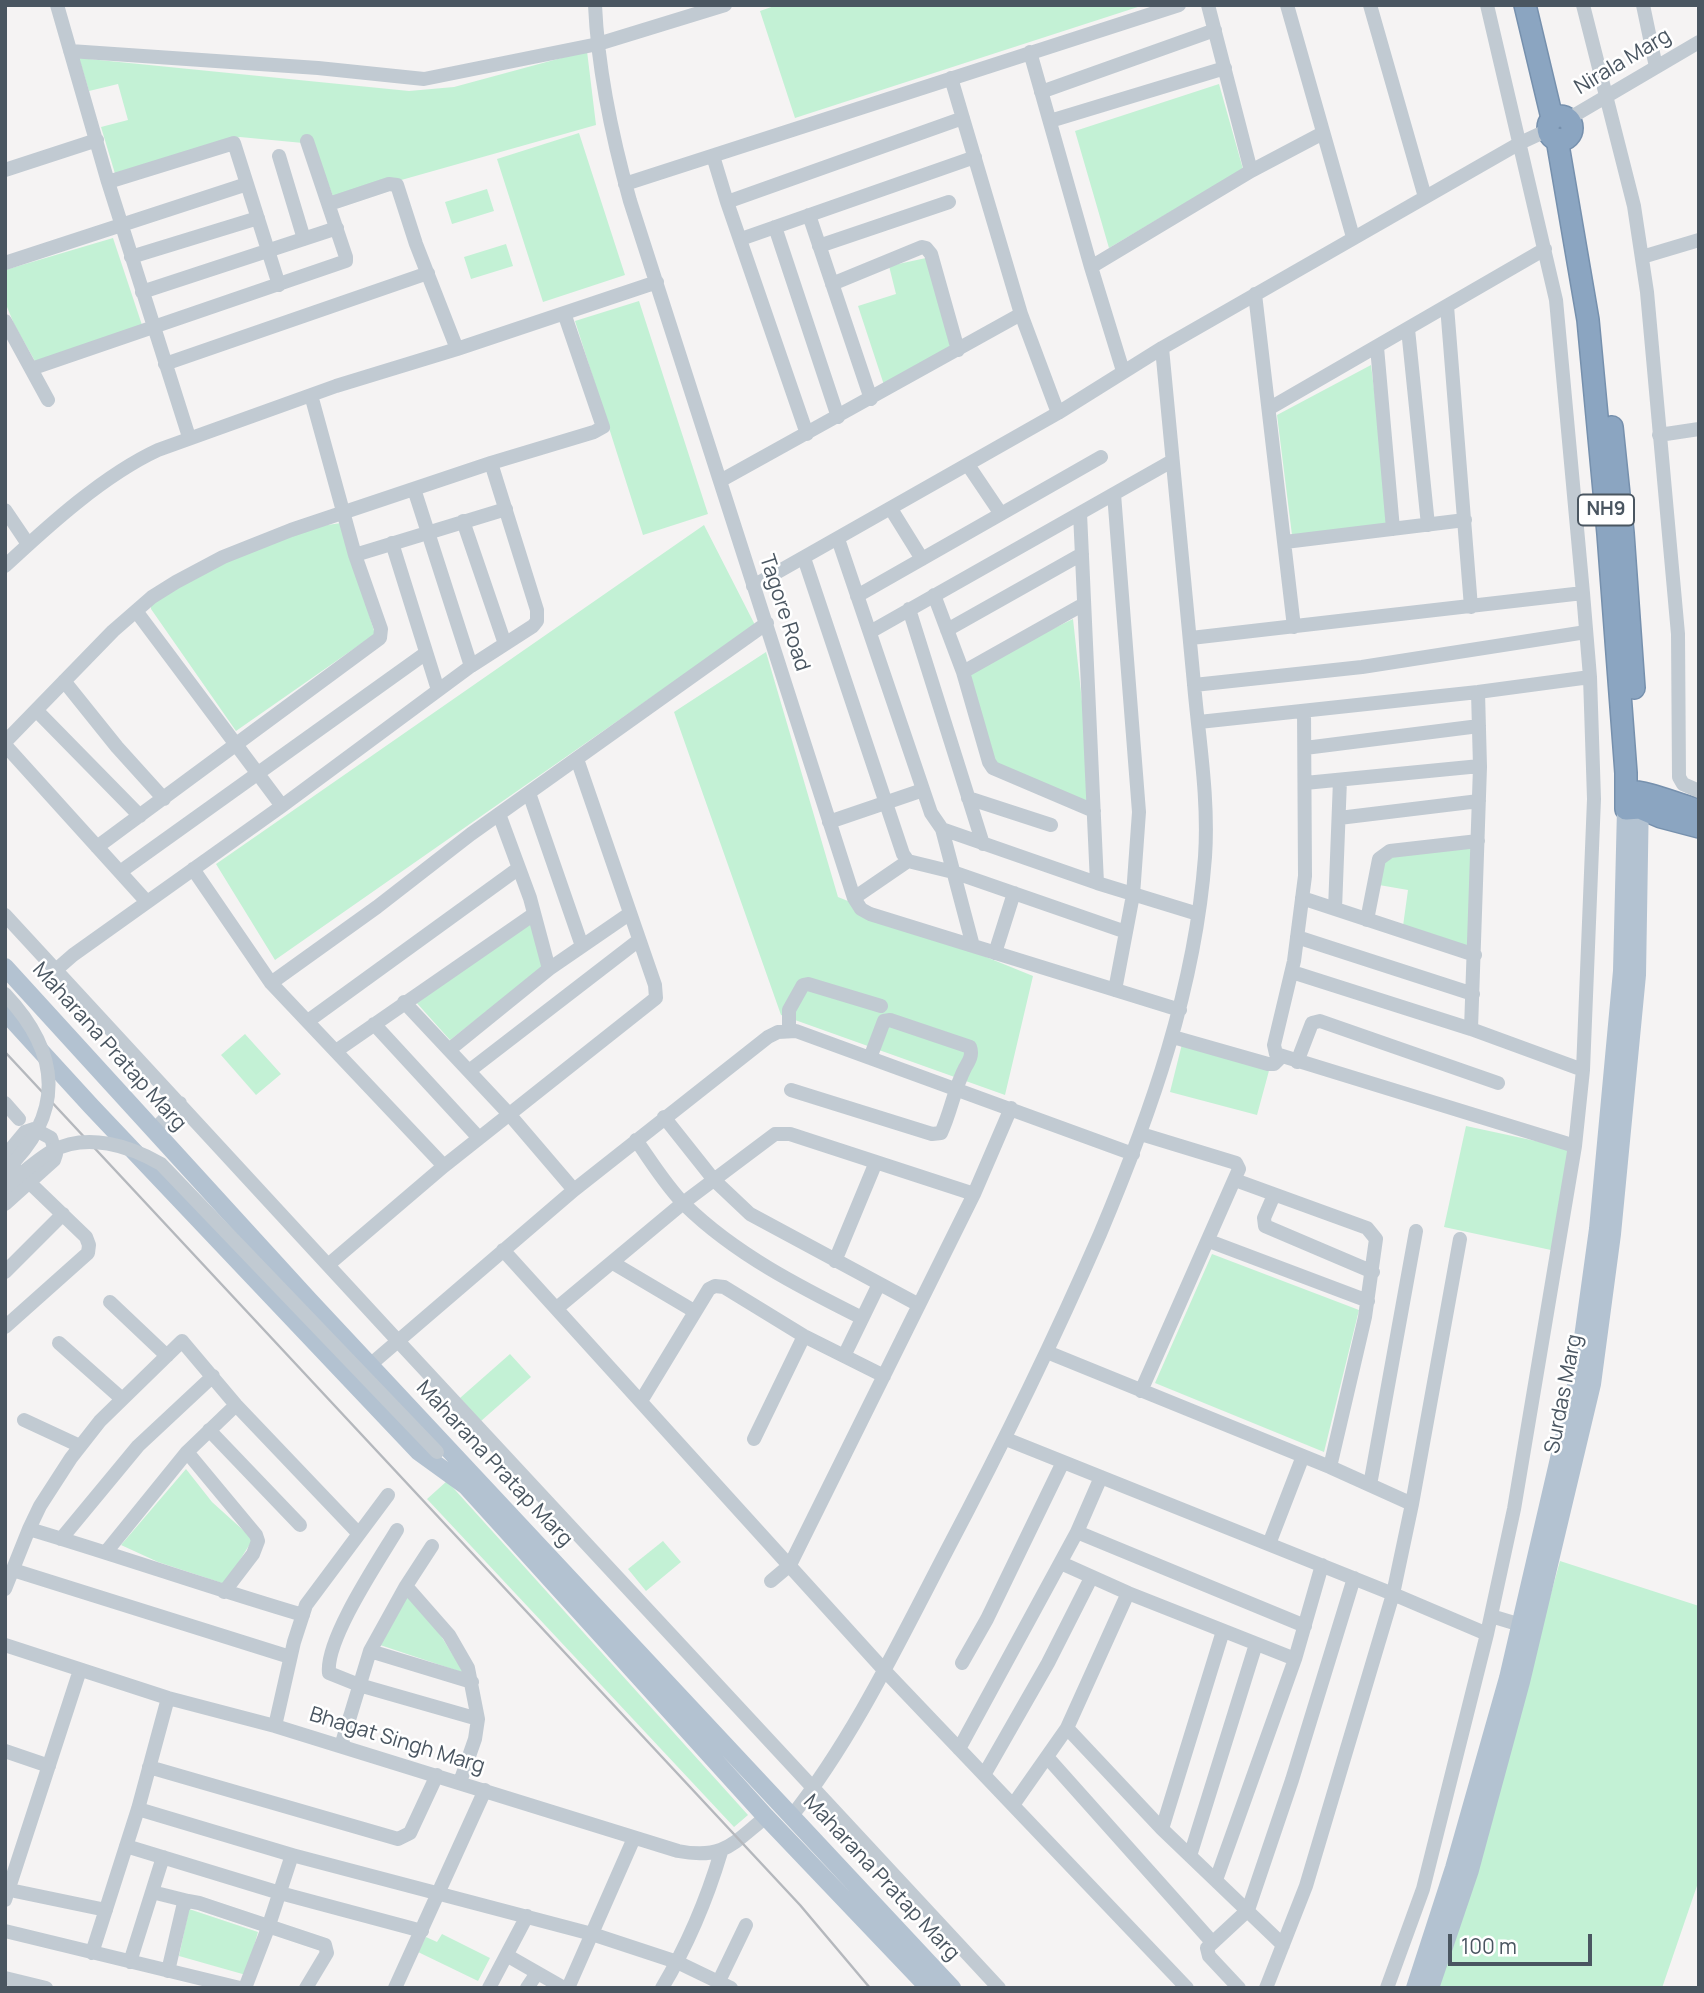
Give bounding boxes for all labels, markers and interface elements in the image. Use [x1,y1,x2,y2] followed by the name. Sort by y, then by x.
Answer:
[1570,23,1676,101] street label: Nirala Marg
[1578,495,1634,526] road number: NH9
[753,551,815,675] street label: Tagore Road
[27,958,191,1136] street label: Maharana Pratap Marg
[1540,1332,1588,1456] street label: Surdas Marg
[411,1376,577,1552] street label: Maharana Pratap Marg
[306,1702,488,1780] street label: Bhagat Singh Marg
[798,1790,964,1966] street label: Maharana Pratap Marg
[1452,1920,1596,1964] scale bar
[1461,1932,1517,1960] text: 100 m

